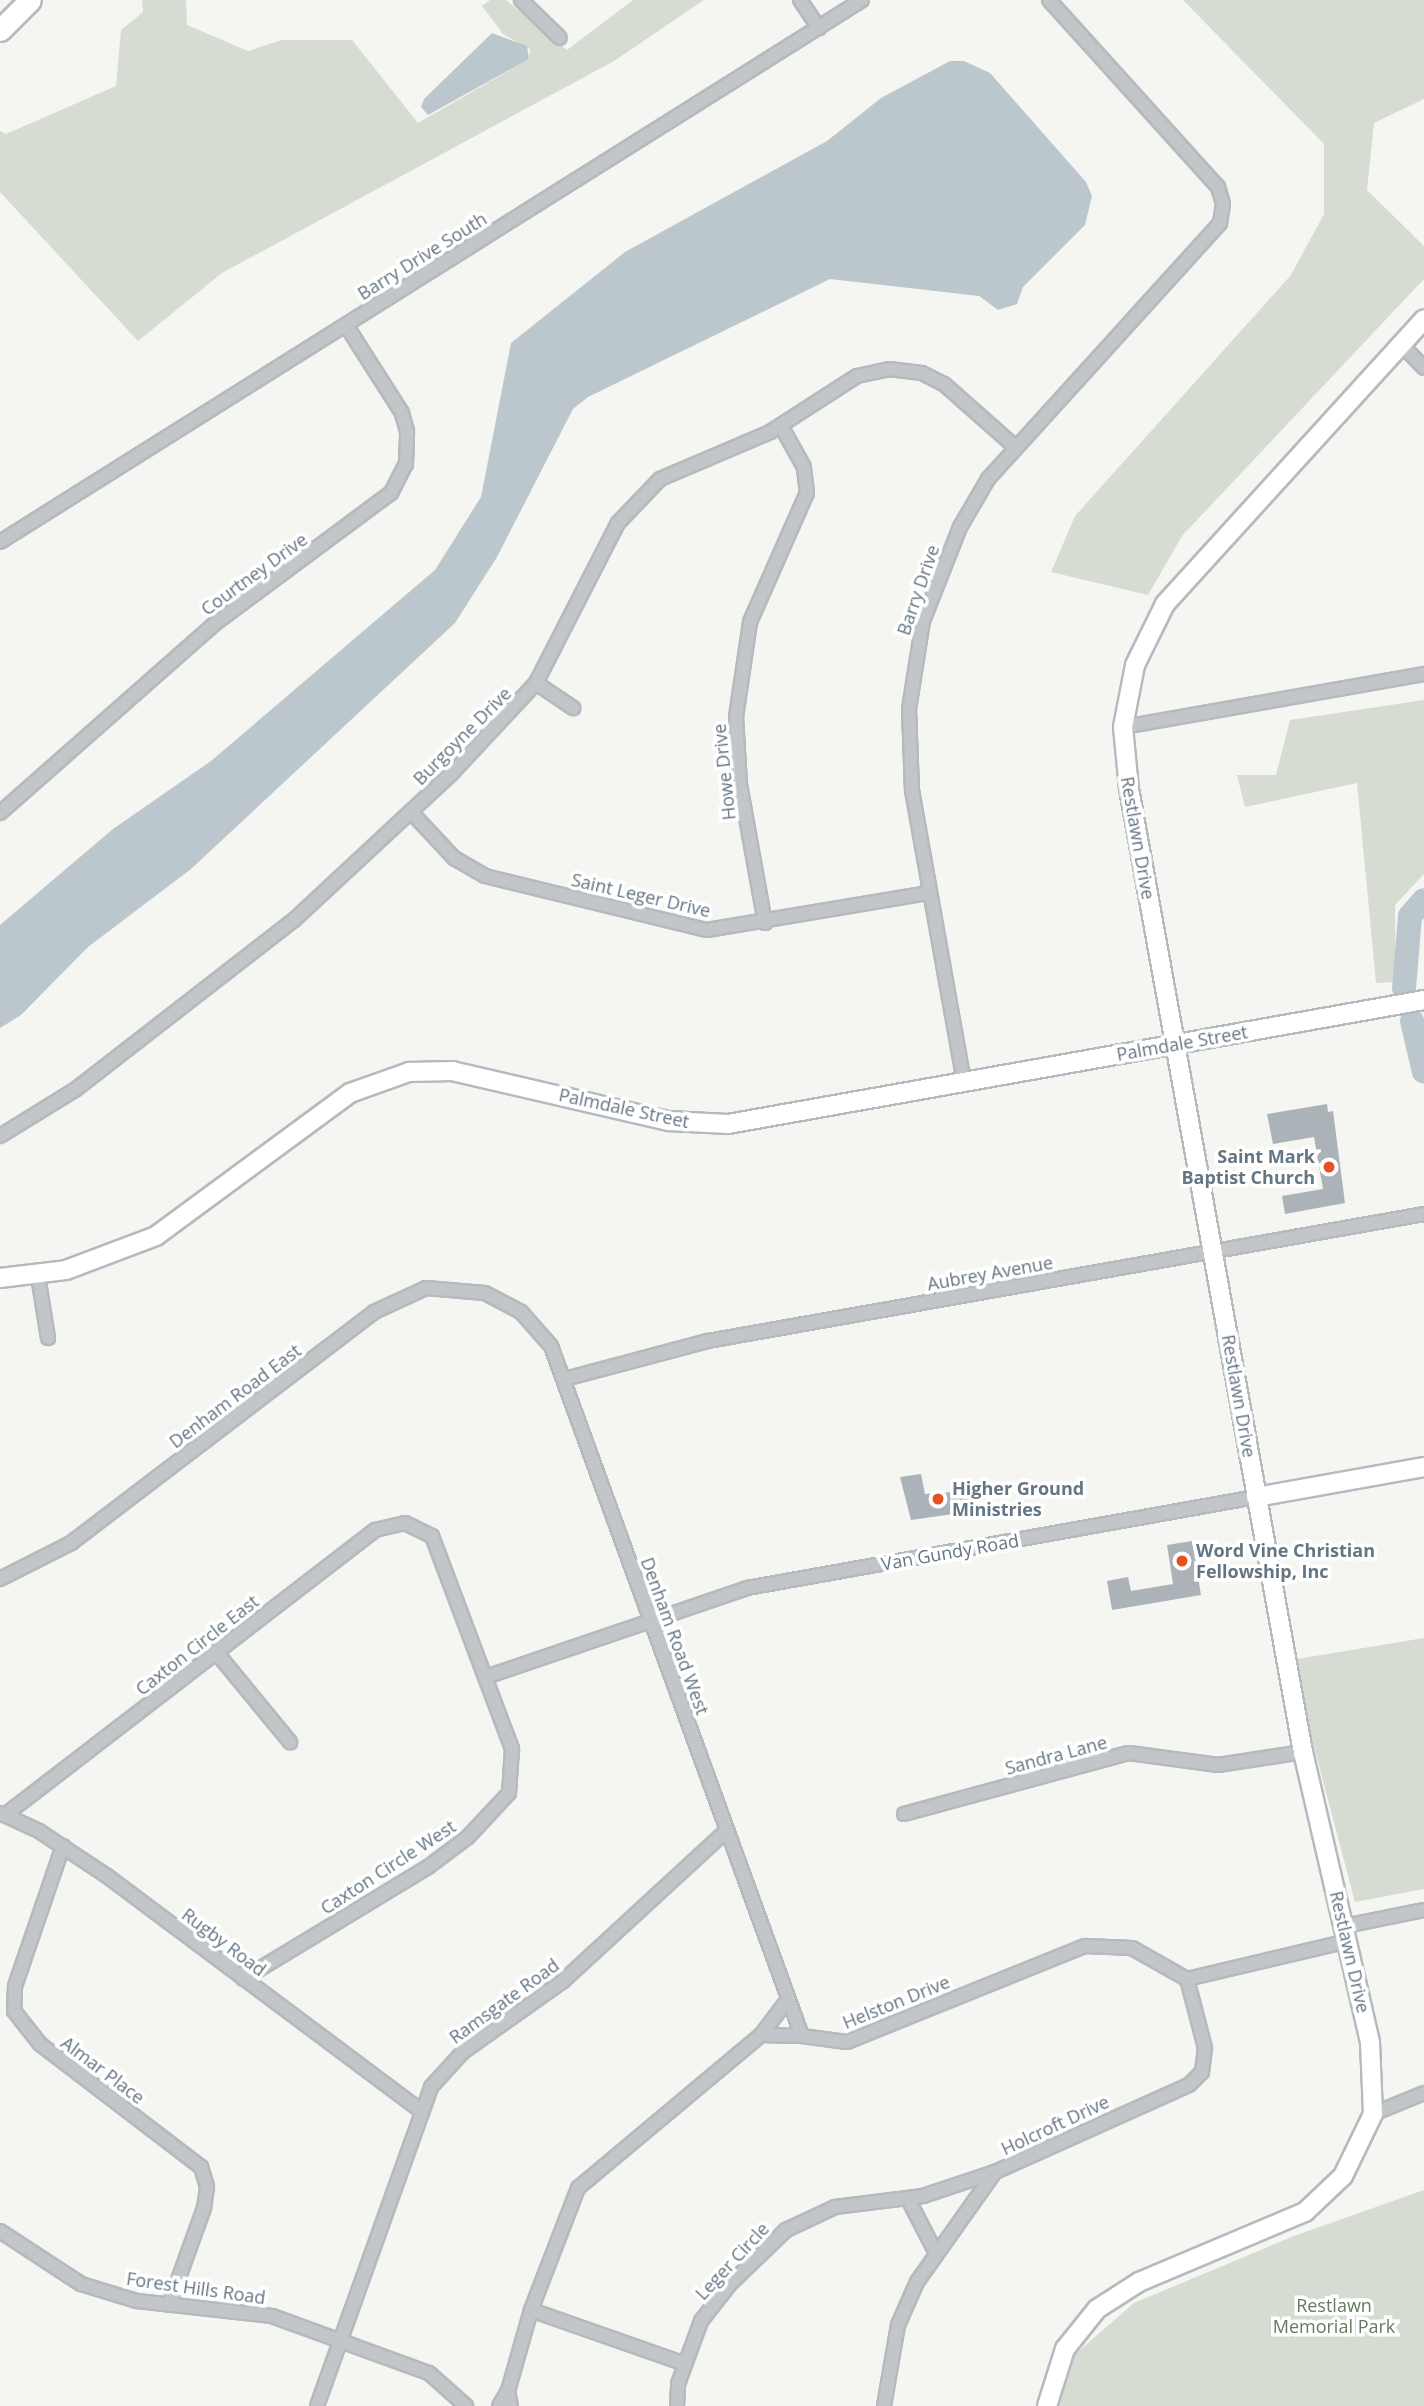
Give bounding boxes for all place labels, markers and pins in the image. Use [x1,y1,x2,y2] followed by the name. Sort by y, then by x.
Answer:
[1182,1146,1315,1188] place label: Saint Mark Baptist Church
[1321,1159,1337,1175] marker: Saint Mark Baptist Church
[952,1478,1084,1520] place label: Higher Ground Ministries
[930,1491,946,1507] marker: Higher Ground Ministries
[1196,1540,1375,1582] place label: Word Vine Christian Fellowship, Inc
[1174,1553,1190,1569] marker: Word Vine Christian Fellowship, Inc

